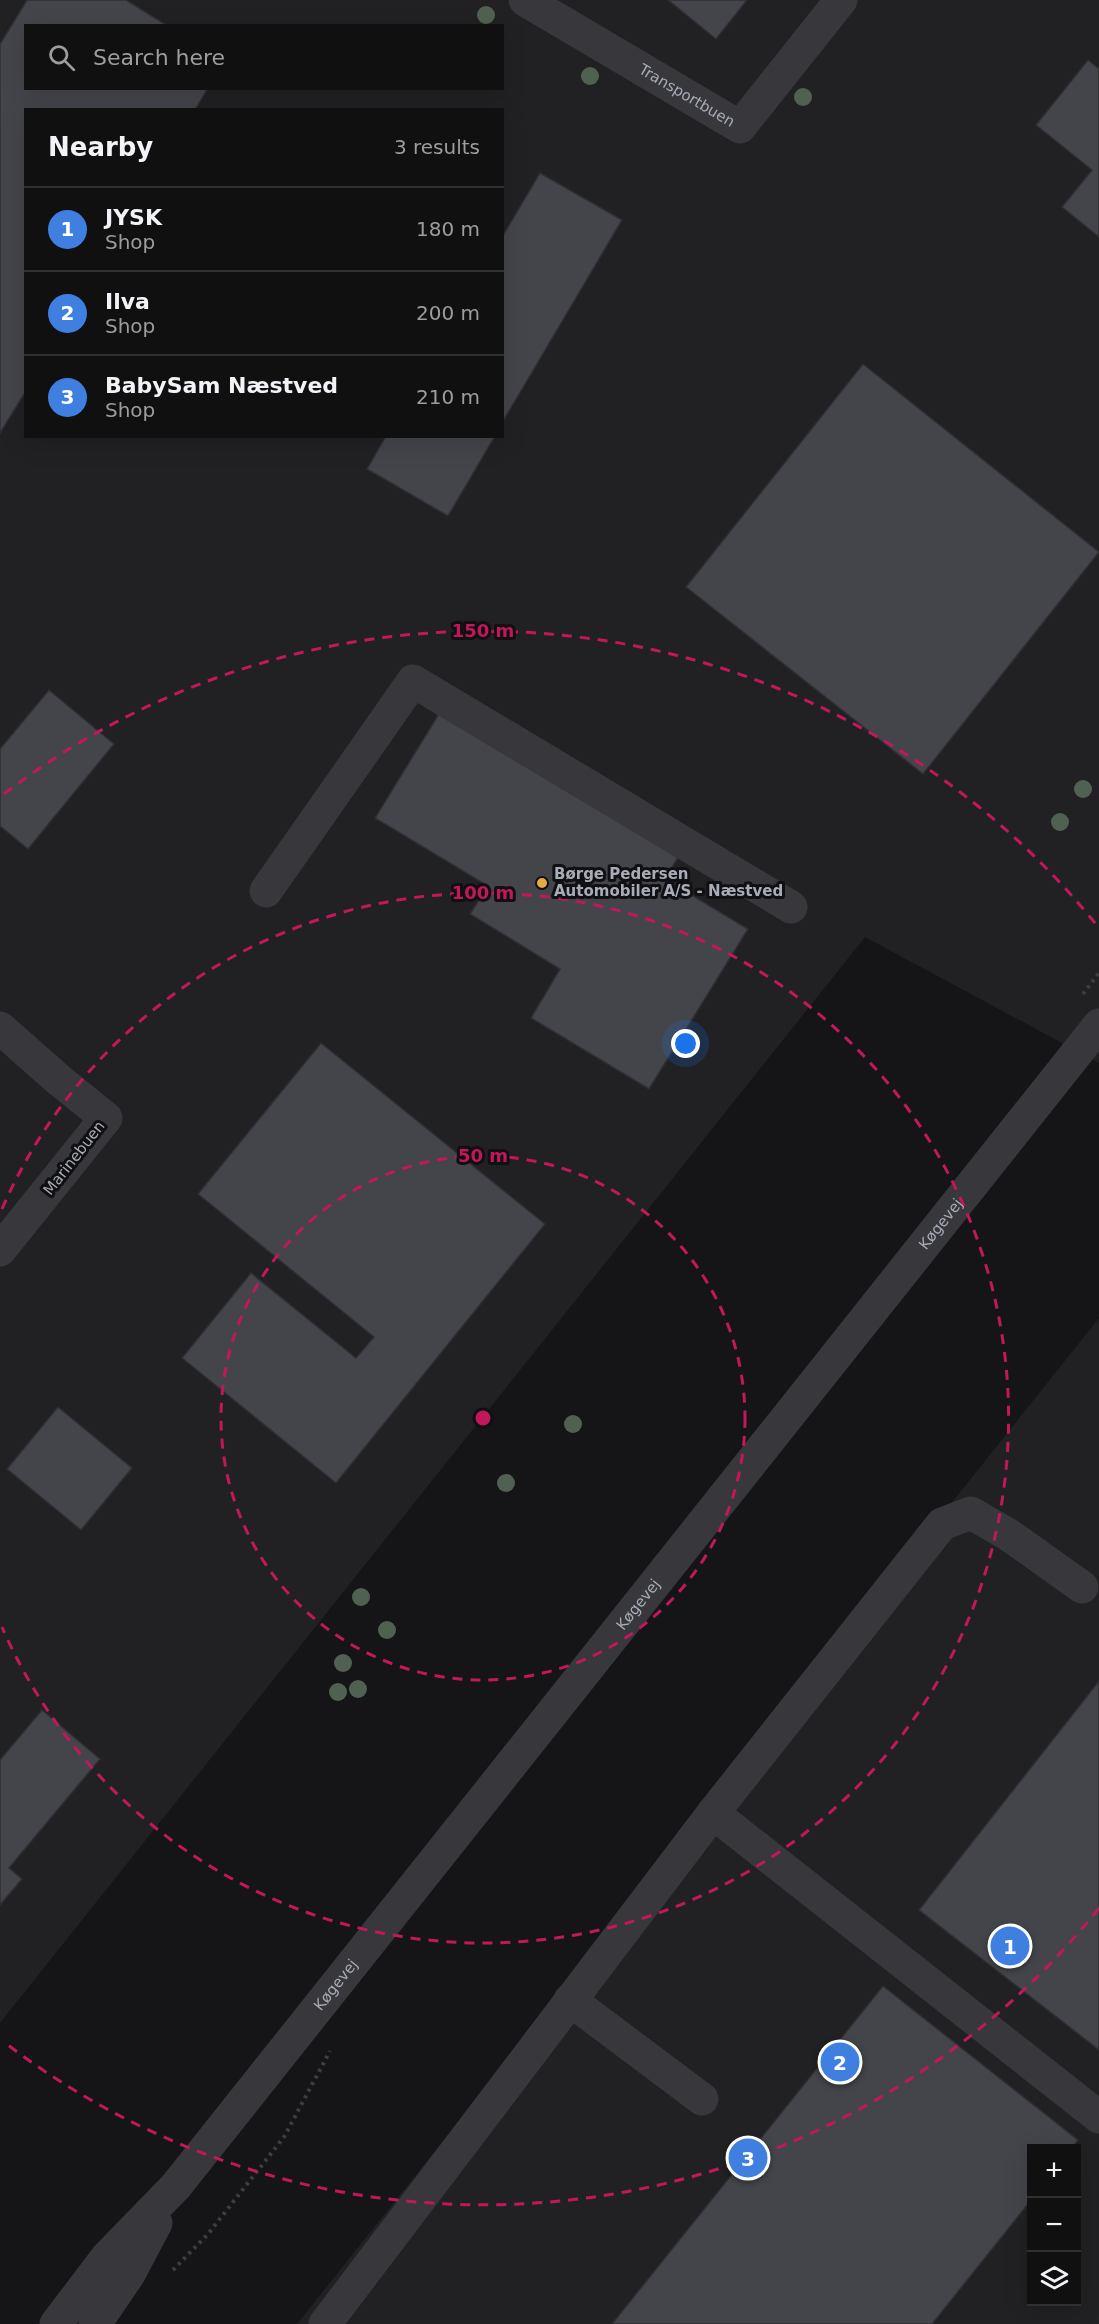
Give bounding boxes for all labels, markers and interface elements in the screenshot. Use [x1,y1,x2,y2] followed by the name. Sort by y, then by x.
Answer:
[24,24,504,90] search box
[45,41,78,74] icon: search
[93,45,225,70] text: Search here
[635,60,738,131] street label: Transportbuen
[48,132,153,162] text: Nearby
[394,135,480,159] text: 3 results
[105,205,162,230] text: JYSK
[61,217,74,241] text: 1
[416,217,480,241] text: 180 m
[105,230,155,254] text: Shop
[105,289,150,314] text: Ilva
[61,301,74,325] text: 2
[416,301,480,325] text: 200 m
[105,314,155,338] text: Shop
[105,373,338,398] text: BabySam Næstved
[61,385,74,409] text: 3
[416,385,480,409] text: 210 m
[105,398,155,422] text: Shop
[452,620,514,641] text: 150 m
[554,865,783,900] place label: Børge Pedersen Automobiler A/S - Næstved
[535,876,549,890] marker: Børge Pedersen Automobiler A/S - Næstved
[452,882,514,903] text: 100 m
[671,1029,700,1058] your location
[40,1117,108,1199] street label: Marinebuen
[458,1145,508,1166] text: 50 m
[915,1195,966,1253] street label: Køgevej
[473,1408,493,1428] centre of rings
[613,1575,664,1634] street label: Køgevej
[990,1924,1030,1968] pin: 1
[310,1956,362,2014] street label: Køgevej
[820,2040,860,2084] pin: 2
[728,2136,768,2180] pin: 3
[1027,2144,1081,2306] map controls
[1027,2144,1081,2198] button: +
[1027,2198,1081,2252] button: −
[1027,2252,1081,2306] button: layers

